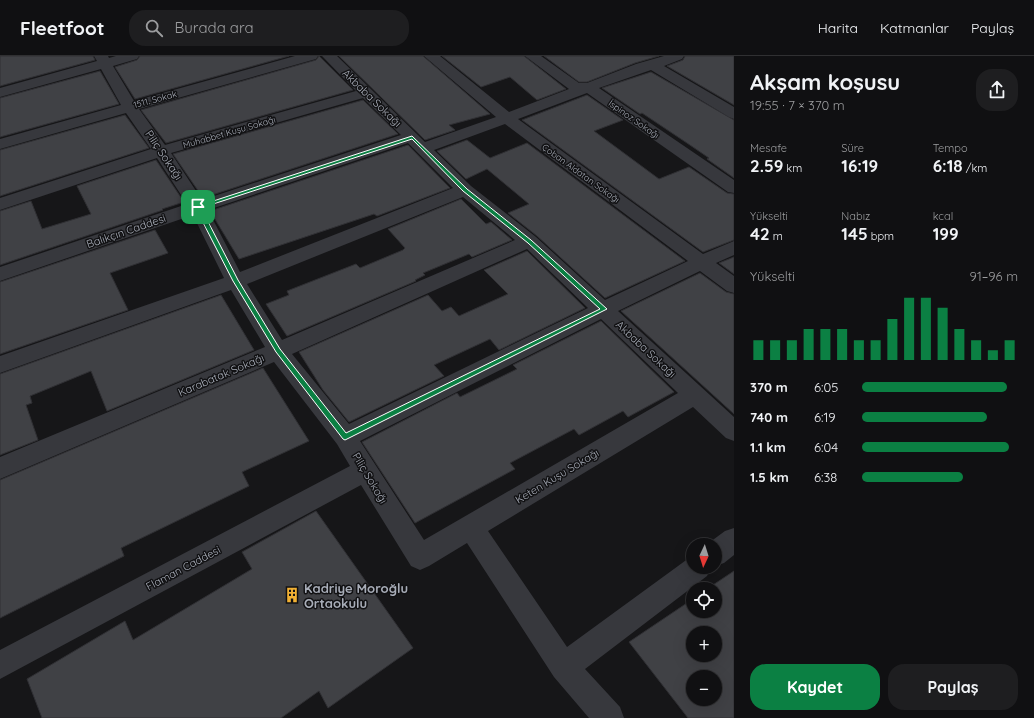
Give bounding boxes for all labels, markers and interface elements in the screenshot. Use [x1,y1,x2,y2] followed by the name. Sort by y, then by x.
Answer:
[129,10,409,46] search box
[20,16,105,40] text: Fleetfoot
[143,17,165,39] icon: search
[175,18,254,37] text: Burada ara
[818,19,858,37] text: Harita
[880,19,949,37] text: Katmanlar
[971,19,1014,37] text: Paylaş
[339,66,405,130] street label: Akbaba Sokağı
[750,68,900,96] text: Akşam koşusu
[976,69,1018,111] button: share
[132,88,178,110] street label: 1511. Sokak
[607,97,662,141] street label: İspinoz Sokağı
[750,97,845,113] text: 19:55 · 7 × 370 m
[181,113,277,150] street label: Muhabbet Kuşu Sokağı
[142,127,186,183] street label: Piliç Sokağı
[540,141,622,205] street label: Çoban Aldatan Sokağı
[750,141,787,155] text: Mesafe
[841,141,864,155] text: Süre
[933,141,968,155] text: Tempo
[750,155,783,176] text: 2.59
[841,155,878,176] text: 16:19
[933,155,963,176] text: 6:18
[783,161,802,175] text: km
[963,161,987,175] text: /km
[181,190,215,224] pin
[187,196,209,218] icon: arrive
[750,209,788,223] text: Yükselti
[841,209,870,223] text: Nabız
[933,209,953,223] text: kcal
[85,211,167,251] street label: Balıkçın Caddesi
[750,223,770,244] text: 42
[841,223,868,244] text: 145
[933,223,959,244] text: 199
[770,229,783,243] text: m
[868,229,894,243] text: bpm
[750,268,795,284] text: Yükselti
[970,268,1018,284] text: 91–96 m
[613,318,679,380] street label: Akbaba Sokağı
[176,351,266,399] street label: Karabatak Sokağı
[750,379,788,395] text: 370 m
[814,379,838,395] text: 6:05
[750,409,788,425] text: 740 m
[814,409,836,425] text: 6:19
[750,439,786,455] text: 1.1 km
[814,439,838,455] text: 6:04
[513,445,601,507] street label: Keten Kuşu Sokağı
[349,450,391,506] street label: Piliç Sokağı
[750,469,789,485] text: 1.5 km
[814,469,837,485] text: 6:38
[686,538,722,574] north arrow
[686,538,722,706] map controls
[143,542,223,594] street label: Flaman Caddesi
[304,580,408,611] place label: Kadriye Moroğlu Ortaokulu
[686,582,722,618] button: locate
[283,586,301,604] building icon: Kadriye Moroğlu Ortaokulu
[686,626,722,662] button: +
[750,664,880,710] button: Kaydet
[888,664,1018,710] button: Paylaş
[686,670,722,706] button: −

